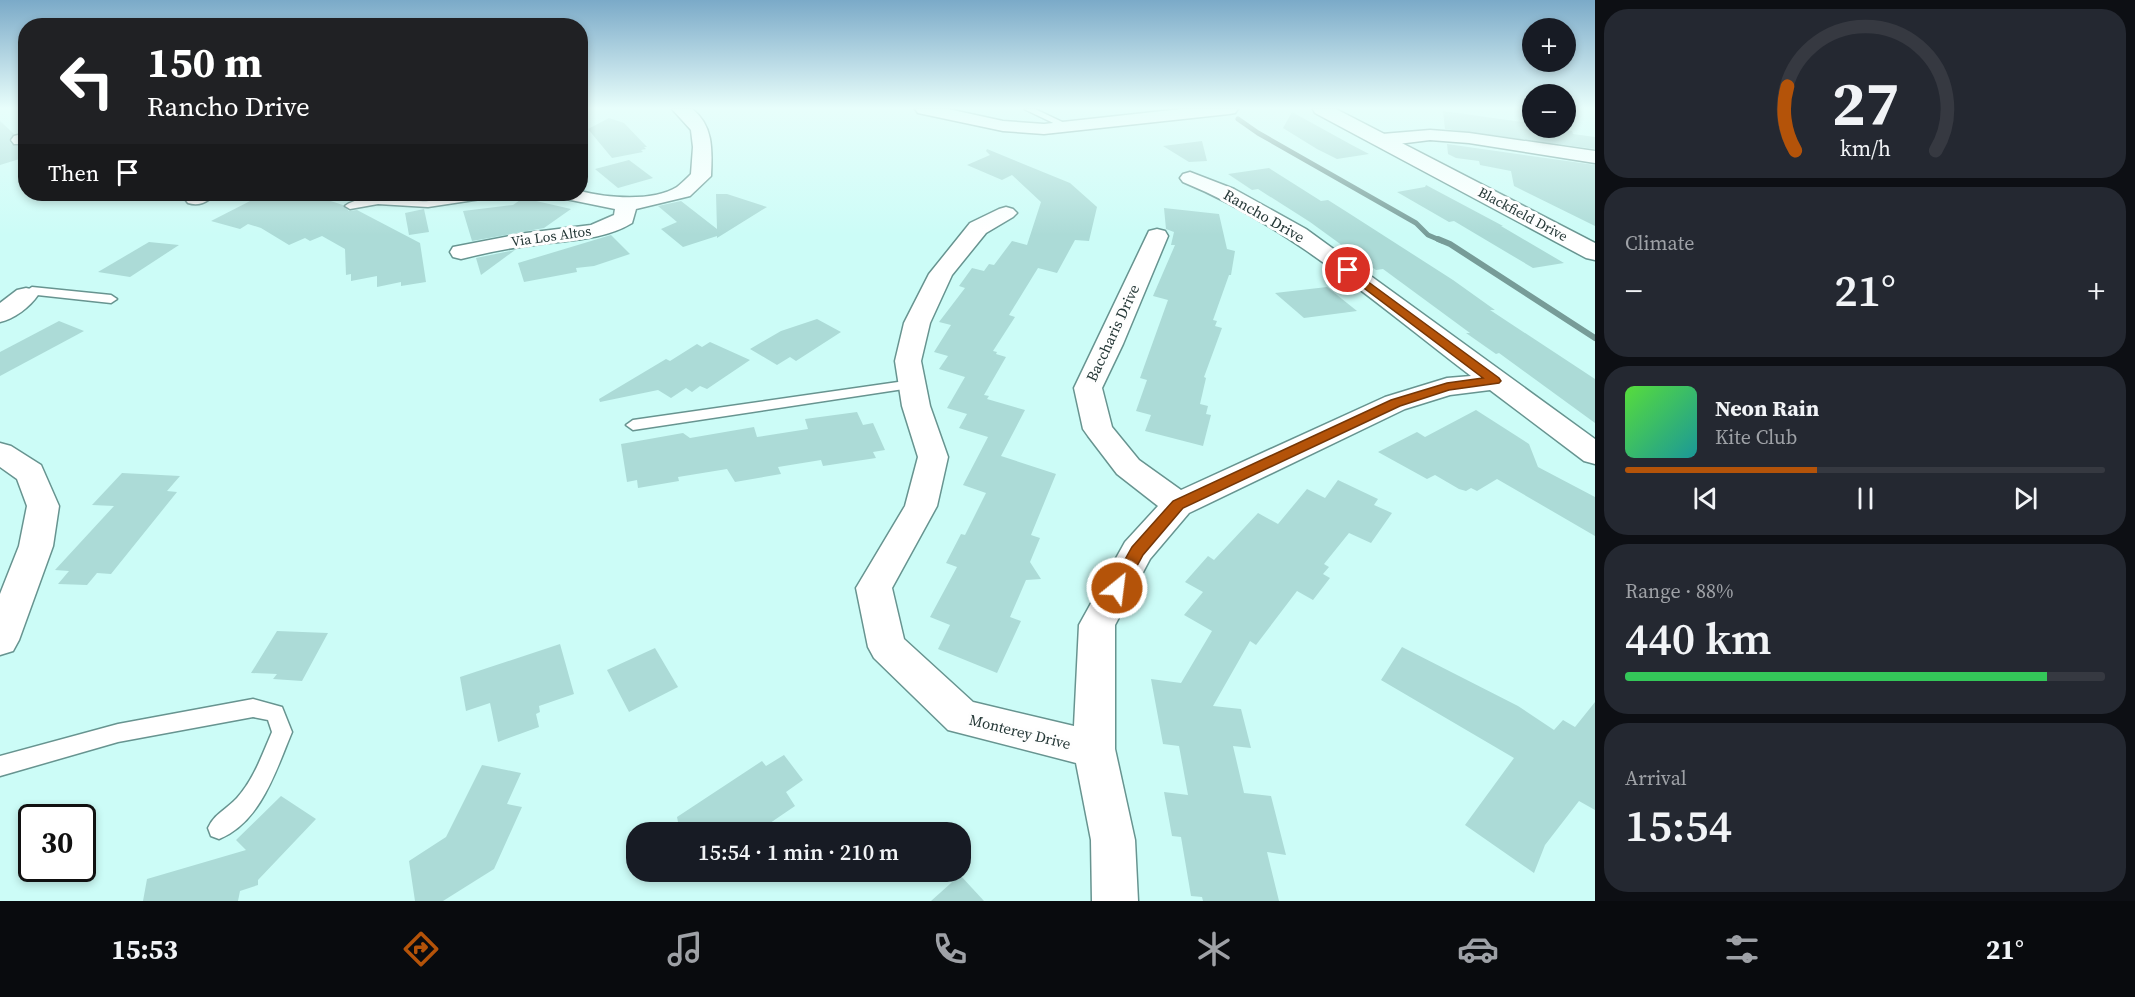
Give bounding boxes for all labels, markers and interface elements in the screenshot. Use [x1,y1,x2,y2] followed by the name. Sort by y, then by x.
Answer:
[1522,18,1576,138] map controls
[1522,18,1576,72] button: +
[147,33,262,91] text: 150 m
[48,42,126,120] icon: left
[1831,60,1899,146] text: 27
[1522,84,1576,138] button: −
[147,88,310,125] text: Rancho Drive
[1839,134,1891,163] text: km/h
[111,156,144,189] icon: arrive
[48,158,99,188] text: Then
[1475,182,1571,246] street label: Blackfield Drive
[1220,184,1309,247] street label: Rancho Drive
[510,220,592,252] street label: Via Los Altos
[1625,229,1694,257] text: Climate
[1322,244,1373,295] pin
[1331,253,1364,286] icon: arrive
[1834,259,1896,321] text: 21°
[1625,268,1643,313] text: −
[2088,268,2105,313] text: +
[1081,280,1144,385] street label: Baccharis Drive
[1715,393,1819,423] text: Neon Rain
[1715,423,1797,451] text: Kite Club
[1689,482,1722,515] icon: previous
[1849,482,1882,515] icon: pause
[2009,482,2042,515] icon: next
[1085,556,1149,620] position arrow
[1625,577,1734,605] text: Range · 88%
[1625,607,1772,669] text: 440 km
[967,709,1073,754] street label: Monterey Drive
[1625,764,1687,792] text: Arrival
[1625,794,1732,856] text: 15:54
[18,804,96,882] speed limit sign: 30
[698,837,899,867] text: 15:54 · 1 min · 210 m
[400,928,442,970] icon: directions
[664,928,706,970] icon: music
[929,928,971,970] icon: phone
[1193,928,1235,970] icon: climate
[1457,928,1499,970] icon: car
[1721,928,1763,970] icon: filters
[111,931,178,968] text: 15:53
[1986,931,2024,968] text: 21°

